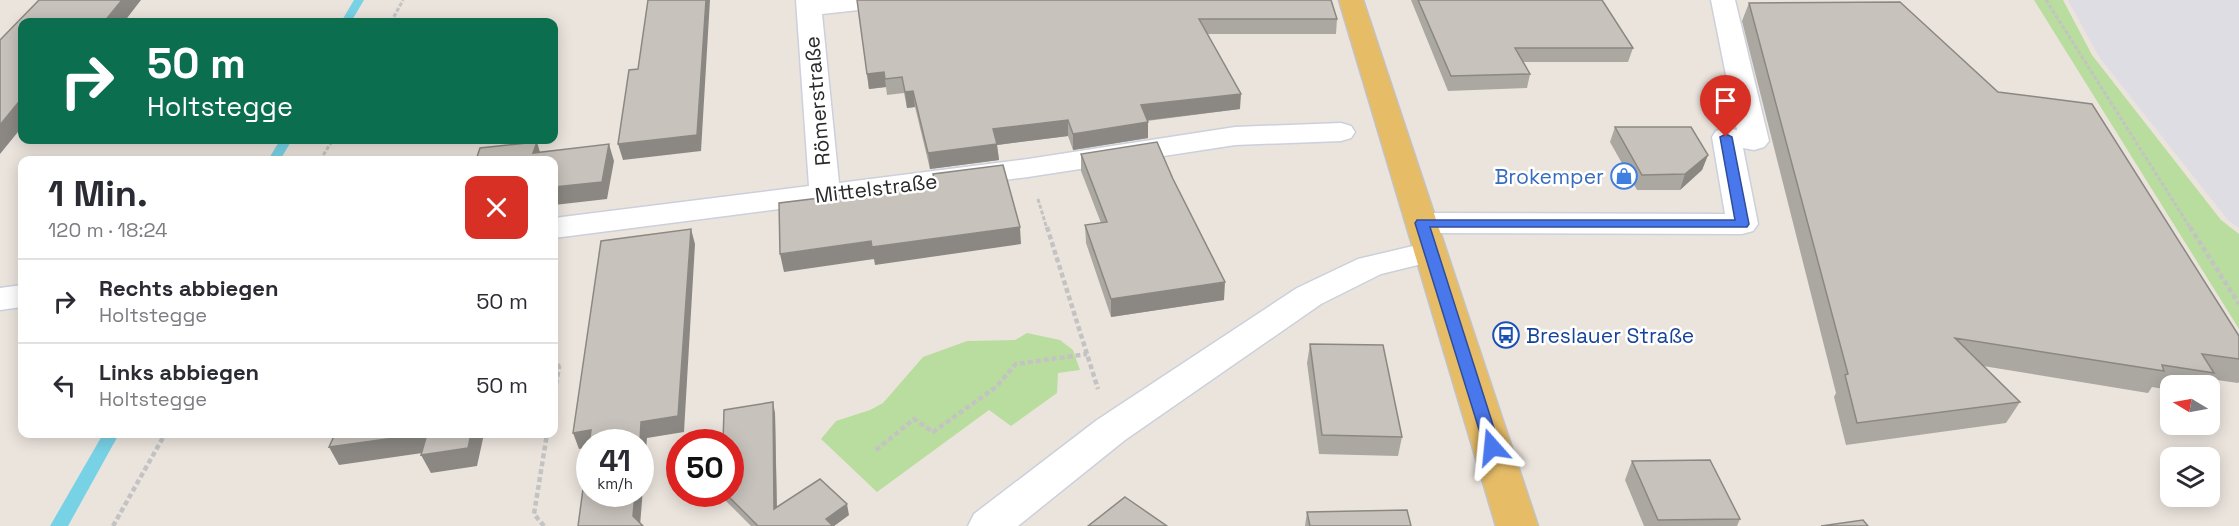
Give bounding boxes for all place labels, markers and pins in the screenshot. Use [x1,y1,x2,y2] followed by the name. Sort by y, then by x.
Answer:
[1700,75,1751,137] pin
[1609,161,1639,191] shop icon: Brokemper
[1494,163,1604,190] place label: Brokemper
[1491,320,1521,350] bus stop icon: Breslauer Straße
[1526,322,1694,349] place label: Breslauer Straße

